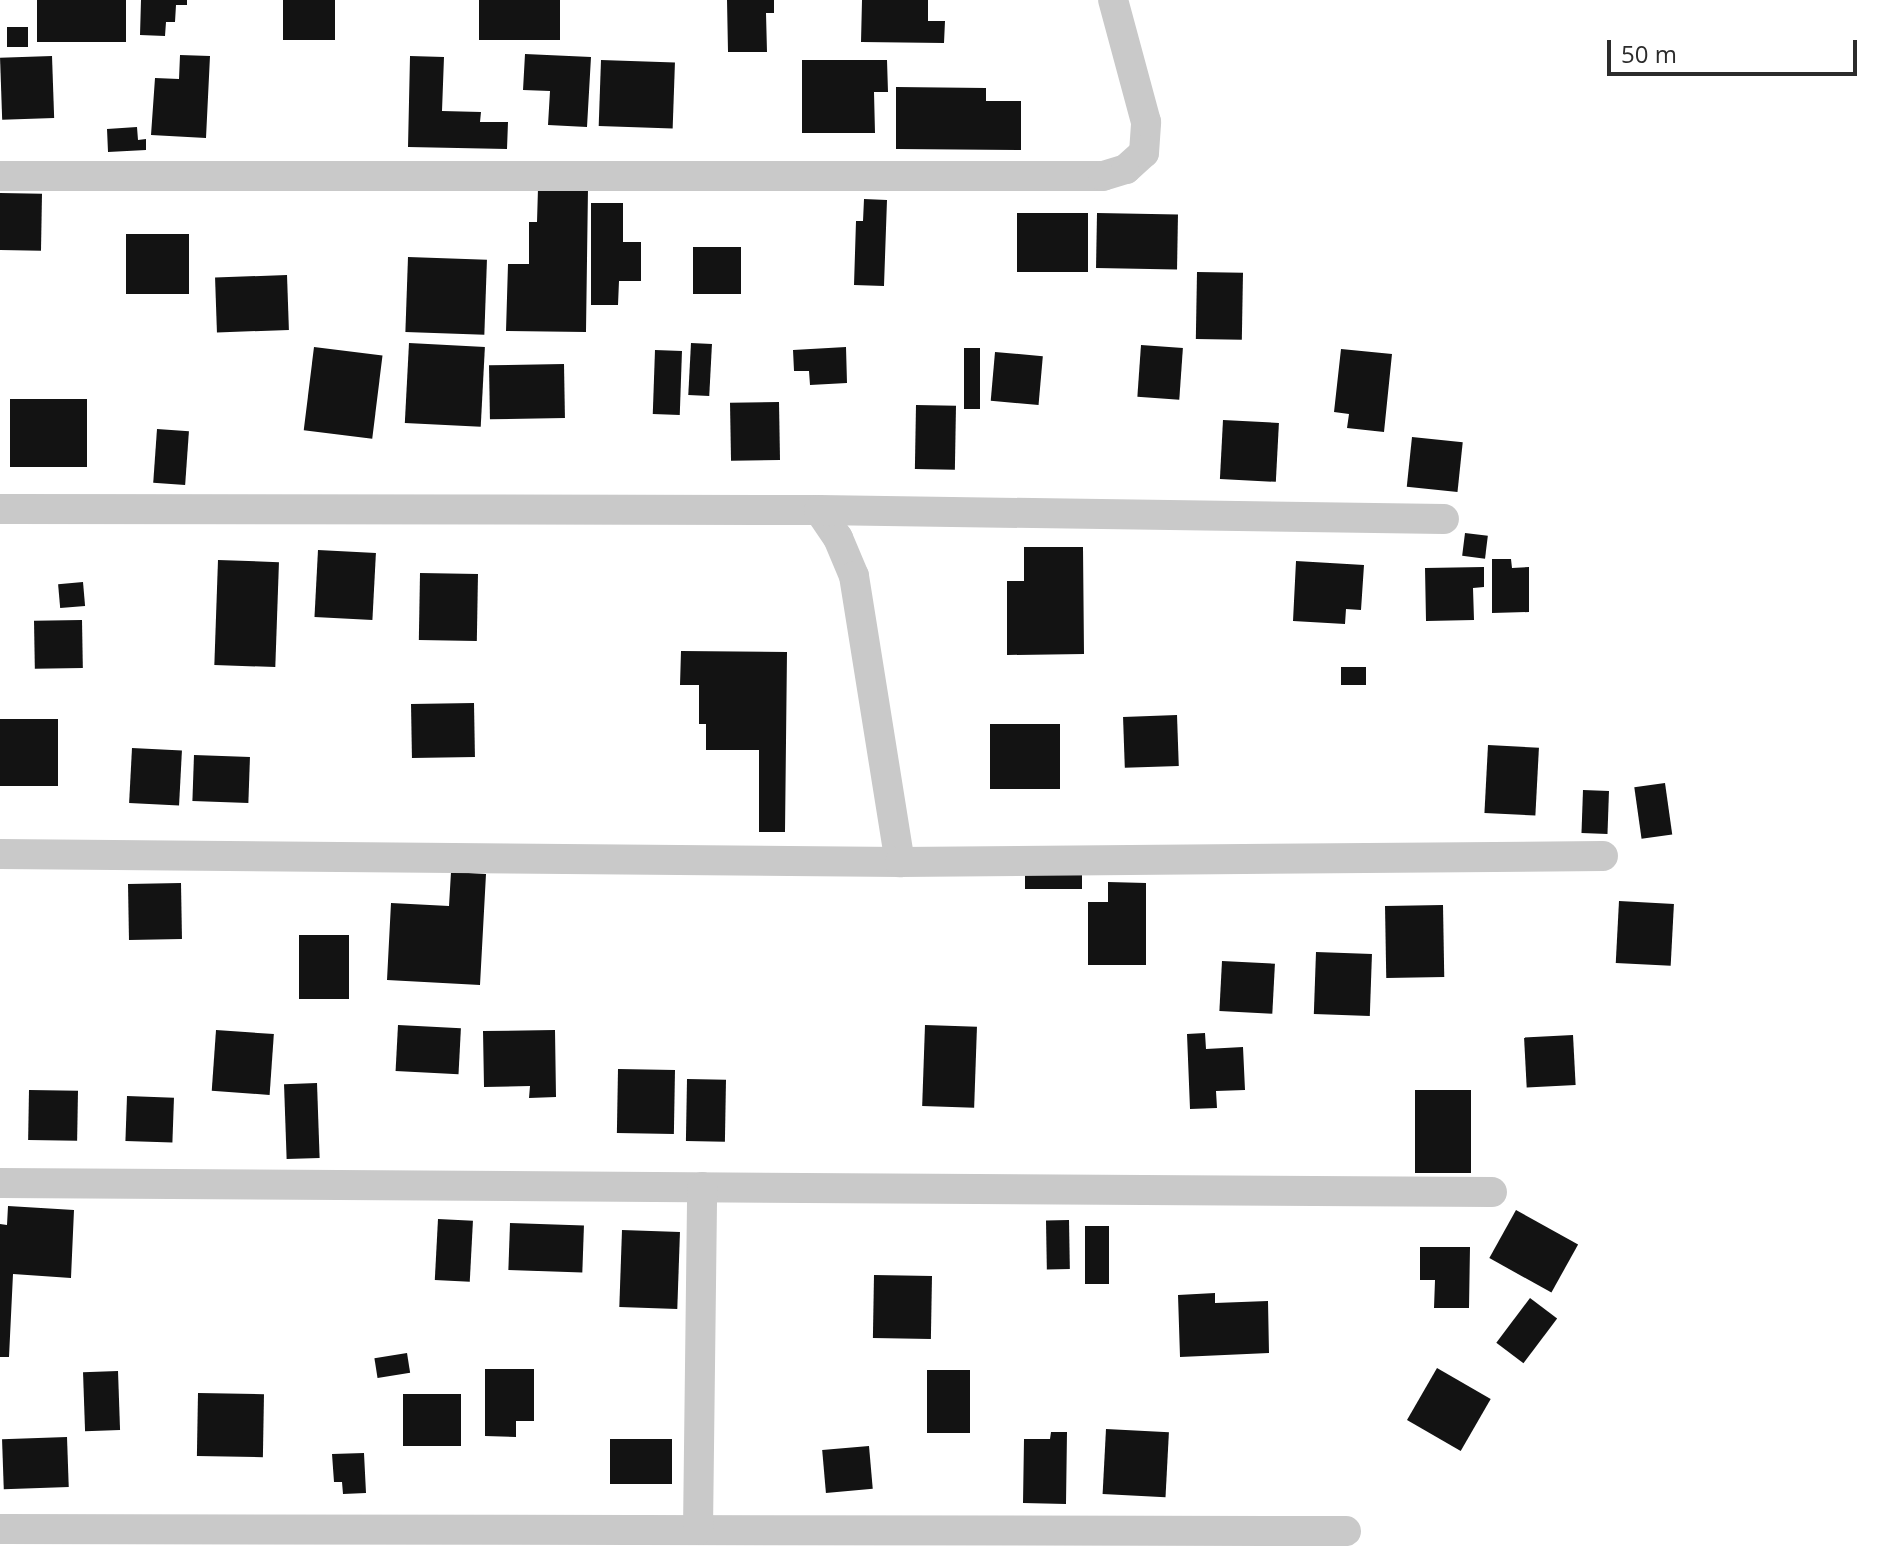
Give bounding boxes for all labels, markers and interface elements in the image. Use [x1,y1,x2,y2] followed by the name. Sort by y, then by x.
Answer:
[1611,24,1861,74] scale bar
[1621,37,1677,70] text: 50 m

